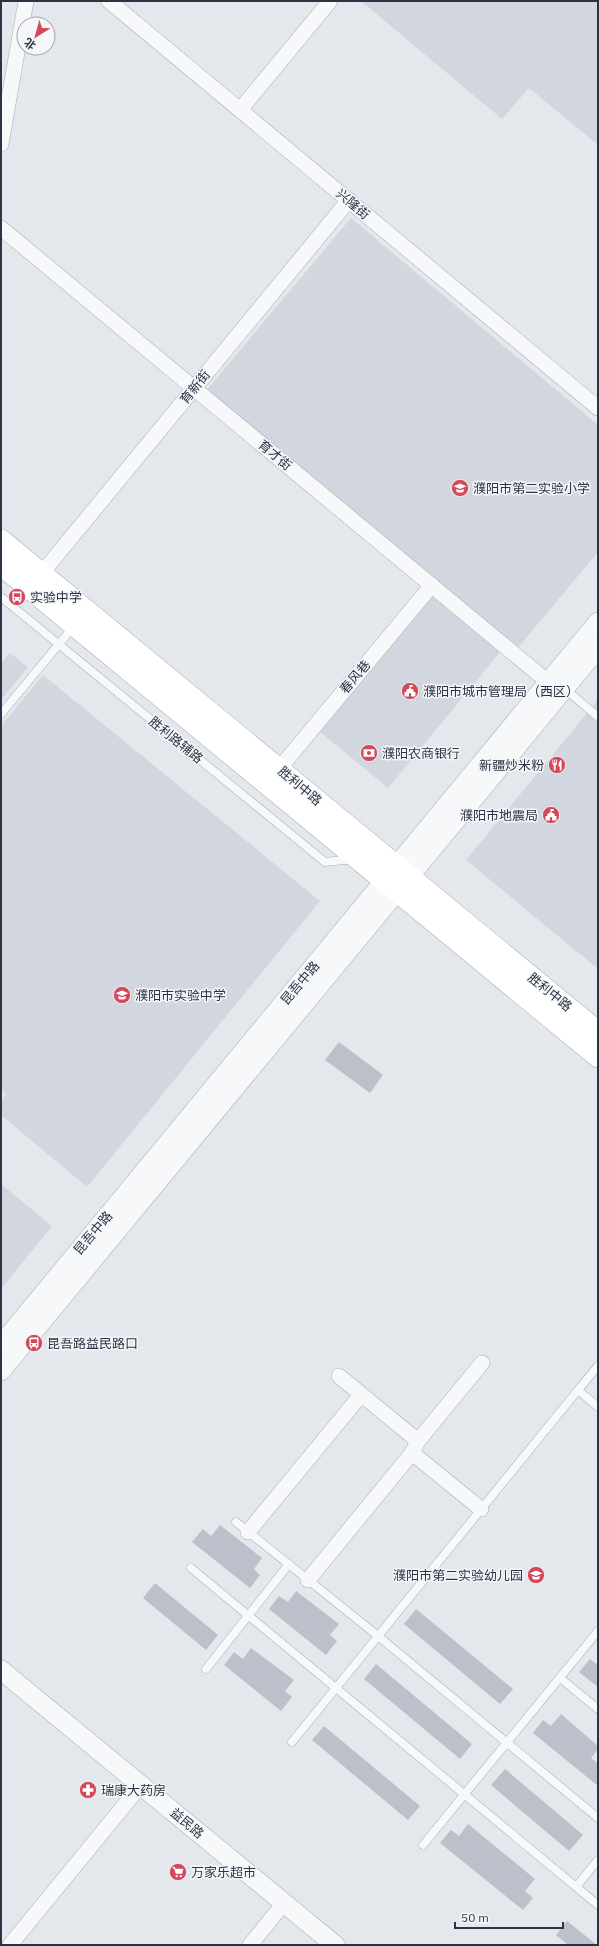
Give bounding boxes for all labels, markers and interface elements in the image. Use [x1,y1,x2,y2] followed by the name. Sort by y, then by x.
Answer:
[16,16,56,56] north arrow
[21,35,39,53] text: 北
[333,185,373,223] street label: 兴隆街
[176,366,214,408] street label: 育新街
[255,436,295,474] street label: 育才街
[450,478,470,498] school or university icon: 濮阳市第二实验小学
[473,480,590,497] place label: 濮阳市第二实验小学
[7,587,27,607] bus stop icon: 实验中学
[30,589,82,606] place label: 实验中学
[336,657,374,697] street label: 春风巷
[400,681,420,701] public building icon: 濮阳市城市管理局（西区）
[423,683,579,700] place label: 濮阳市城市管理局（西区）
[145,713,207,767] street label: 胜利路辅路
[359,743,379,763] bank icon: 濮阳农商银行
[382,745,460,762] place label: 濮阳农商银行
[547,755,567,775] restaurant icon: 新疆炒米粉
[479,757,544,774] place label: 新疆炒米粉
[275,763,325,809] street label: 胜利中路
[541,805,561,825] public building icon: 濮阳市地震局
[460,807,538,824] place label: 濮阳市地震局
[277,958,323,1008] street label: 昆吾中路
[524,969,576,1015] street label: 胜利中路
[112,985,132,1005] school or university icon: 濮阳市实验中学
[135,987,226,1004] place label: 濮阳市实验中学
[70,1208,116,1258] street label: 昆吾中路
[24,1333,44,1353] bus stop icon: 昆吾路益民路口
[47,1335,138,1352] place label: 昆吾路益民路口
[526,1565,546,1585] school or university icon: 濮阳市第二实验幼儿园
[393,1567,523,1584] place label: 濮阳市第二实验幼儿园
[78,1780,98,1800] pharmacy icon: 瑞康大药房
[101,1782,166,1799] place label: 瑞康大药房
[167,1804,207,1842] street label: 益民路
[168,1862,188,1882] supermarket icon: 万家乐超市
[191,1864,256,1881] place label: 万家乐超市
[455,1904,563,1930] scale bar
[461,1910,489,1925] text: 50 m

